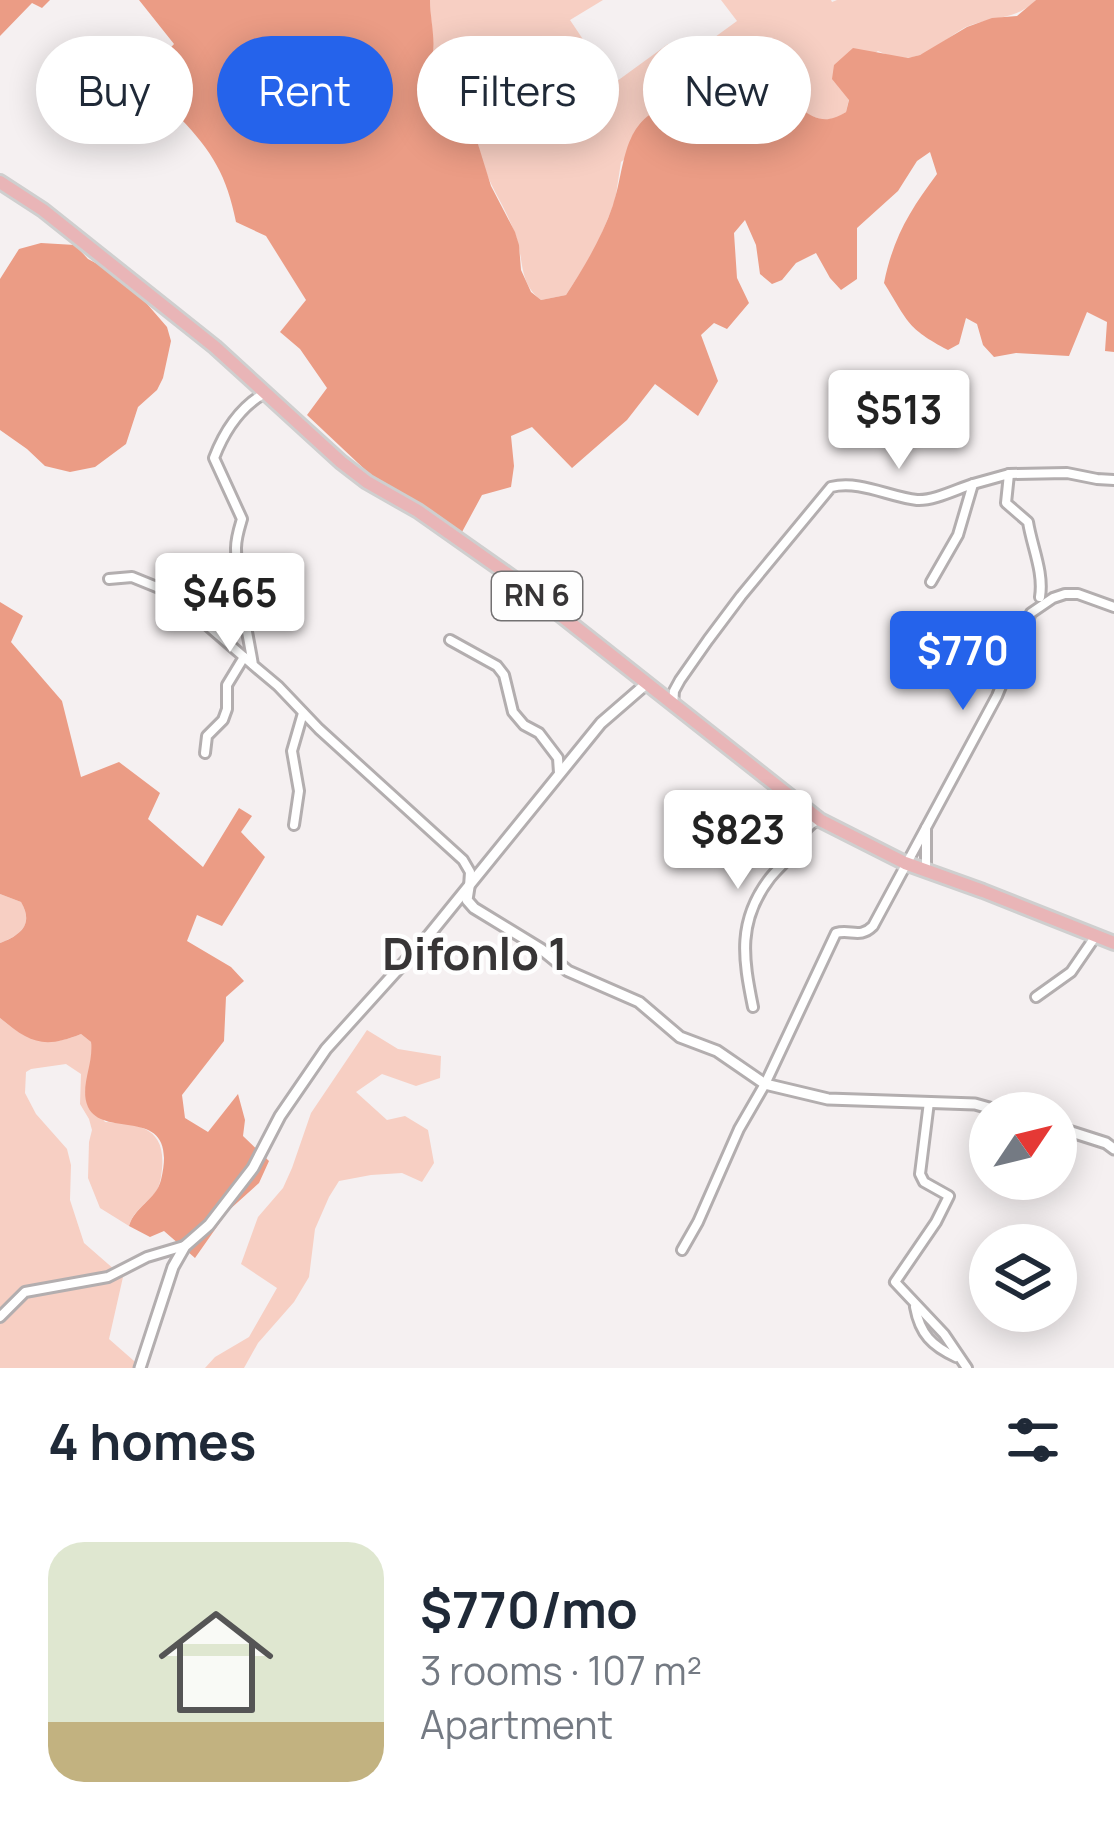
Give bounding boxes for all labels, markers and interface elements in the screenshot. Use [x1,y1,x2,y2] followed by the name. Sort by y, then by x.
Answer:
[36,36,193,144] chip: Buy
[217,36,393,144] chip: Rent
[417,36,619,144] chip: Filters
[643,36,811,144] chip: New
[828,370,970,472] pin: $513
[855,382,943,436] text: $513
[159,553,301,655] pin: $465
[182,565,278,619] text: $465
[492,572,582,620] road number: RN 6
[892,611,1034,713] pin: $770
[917,623,1009,677] text: $770
[667,790,809,892] pin: $823
[691,802,785,856] text: $823
[382,922,568,984] district label: Difonlo 1
[969,1092,1077,1200] north arrow
[969,1092,1077,1332] map controls
[969,1224,1077,1332] button: layers
[48,1406,256,1475] text: 4 homes
[1000,1407,1066,1473] icon: filters
[420,1574,638,1643] text: $770/mo
[144,1590,288,1734] icon: home
[420,1643,702,1697] text: 3 rooms · 107 m²
[420,1697,613,1751] text: Apartment

